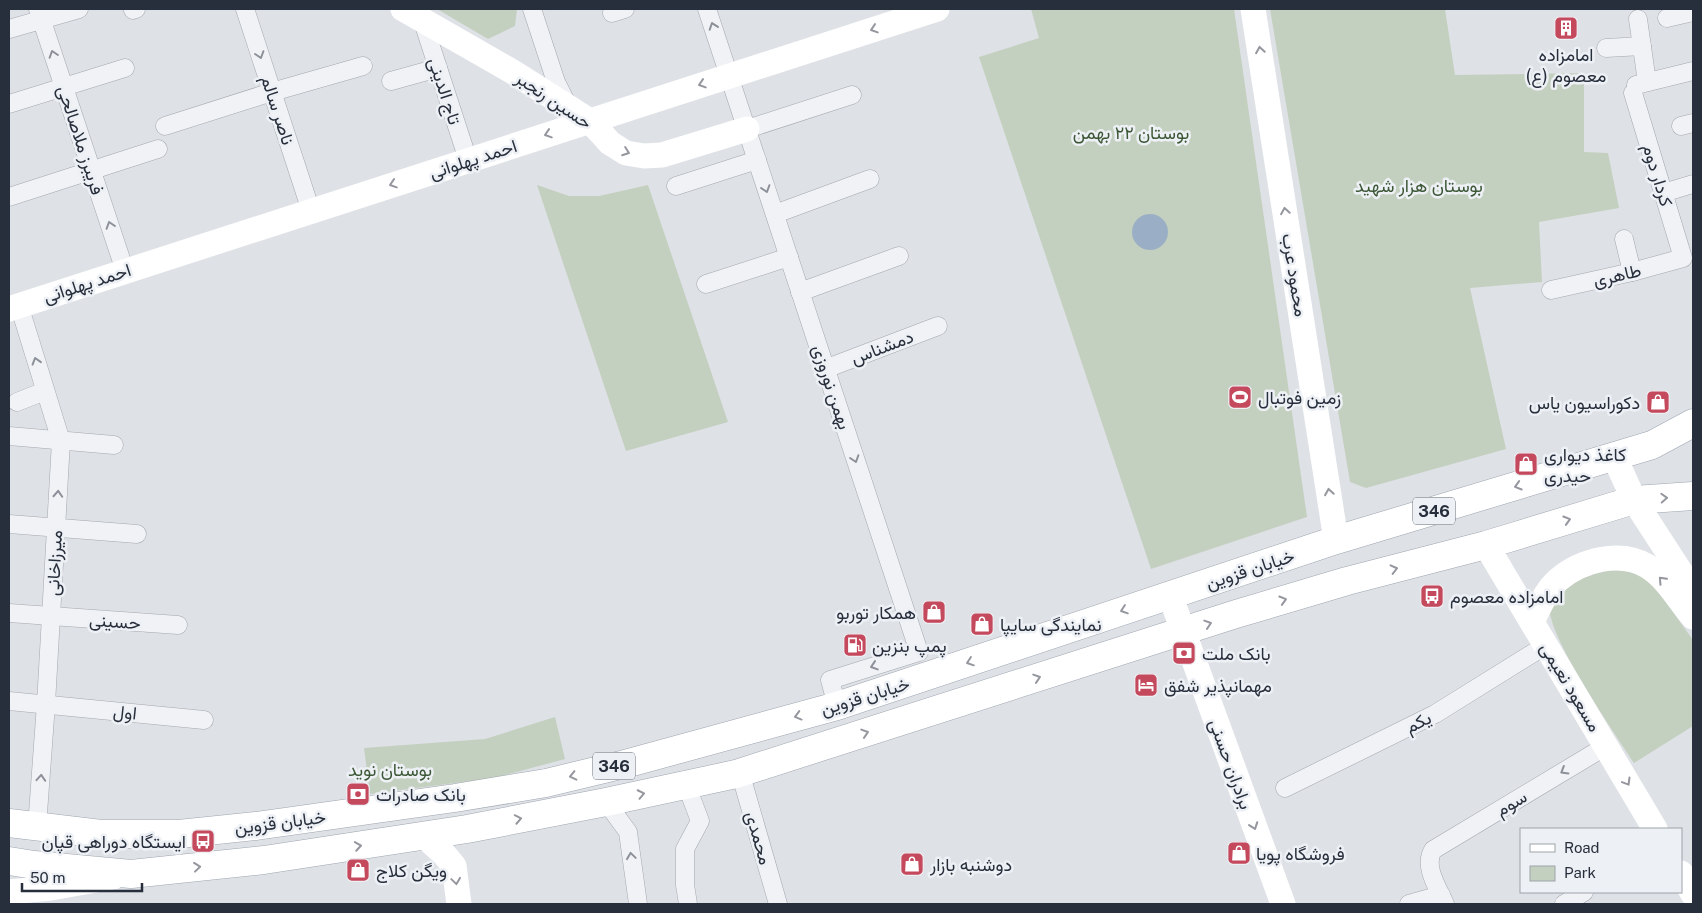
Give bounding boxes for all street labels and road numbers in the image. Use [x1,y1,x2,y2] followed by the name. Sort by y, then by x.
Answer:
[422,55,466,128] street label: تاج الدینی
[511,66,596,134] street label: حسین رنجبر
[255,73,299,148] street label: ناصر سالم
[53,83,109,198] street label: فریبرز ملاصالحی
[427,135,520,185] street label: احمد پهلوانی
[1637,141,1677,209] street label: کردار دوم
[1277,232,1312,318] street label: محمود عرب
[41,259,134,309] street label: احمد پهلوانی
[1591,259,1643,292] street label: طاهری
[848,325,917,369] street label: دمشناس
[807,342,856,432] street label: بهمن نوروزی
[1413,498,1455,524] road number: 346
[42,529,67,597] street label: میرزاخانی
[1203,545,1297,594] street label: خیابان قزوین
[88,609,141,634] street label: حسینی
[1535,639,1606,736] street label: مسعود نعیمی
[818,673,912,720] street label: خیابان قزوین
[112,700,138,725] street label: اول
[1402,707,1435,739] street label: یکم
[1204,716,1257,812] street label: برادران حسنی
[593,752,635,779] road number: 346
[1491,786,1532,822] street label: سوم
[233,806,327,839] street label: خیابان قزوین
[740,809,777,867] street label: محمدی

